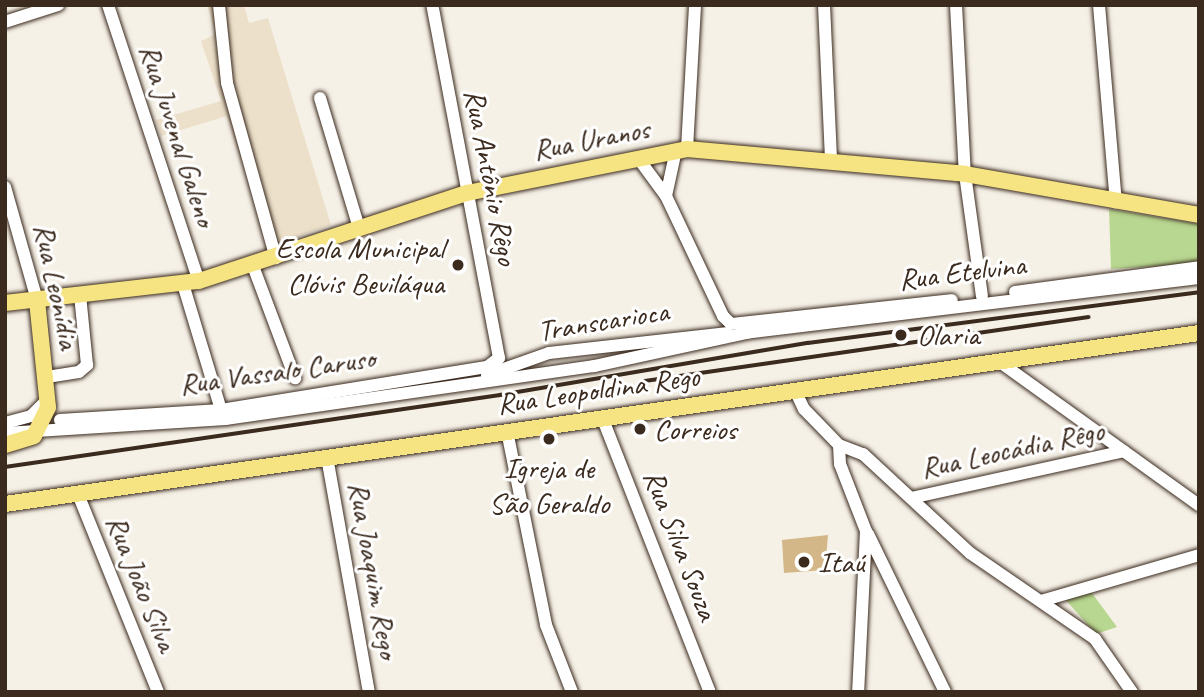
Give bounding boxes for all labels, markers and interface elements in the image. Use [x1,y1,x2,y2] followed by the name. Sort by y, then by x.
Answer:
[132,39,224,231] street label: Rua Juvenal Galeno
[456,86,526,268] street label: Rua Antônio Rêgo
[529,110,653,168] street label: Rua Uranos
[26,220,88,352] street label: Rua Leonídia
[275,230,444,300] place label: Escola Municipal Clóvis Beviláqua
[897,246,1027,298] street label: Rua Etelvina
[450,257,466,273] marker: Escola Municipal Clóvis Beviláqua
[535,293,671,349] street label: Transcarioca
[917,317,979,353] place label: Olaria
[891,325,911,345] marker: Olaria
[177,339,377,403] street label: Rua Vassalo Caruso
[495,358,701,422] street label: Rua Leopoldina Rego
[654,411,737,447] place label: Correios
[917,412,1107,486] street label: Rua Leocádia Rêgo
[632,421,648,437] marker: Correios
[541,431,557,447] marker: Igreja de São Geraldo
[489,450,609,520] place label: Igreja de São Geraldo
[636,465,726,625] street label: Rua Silva Souza
[341,479,407,661] street label: Rua Joaquim Rego
[98,510,186,656] street label: Rua João Silva
[818,544,864,580] place label: Itaú
[796,554,812,570] marker: Itaú

